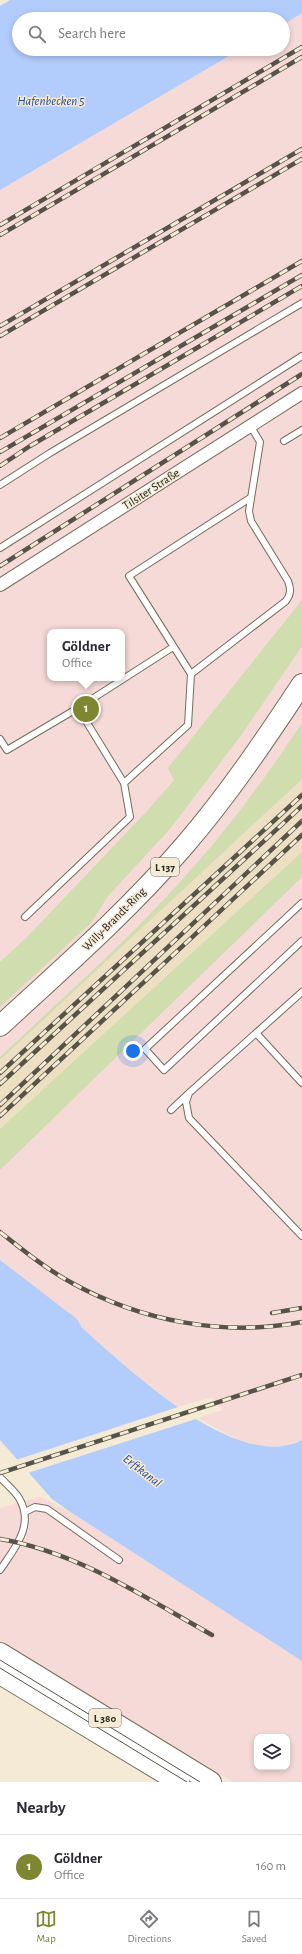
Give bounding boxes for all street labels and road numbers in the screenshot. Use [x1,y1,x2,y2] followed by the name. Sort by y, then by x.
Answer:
[120,466,182,512] street label: Tilsiter Straße
[151,858,179,876] road number: L 137
[80,885,149,954] street label: Willy-Brandt-Ring
[89,1709,121,1727] road number: L 380

